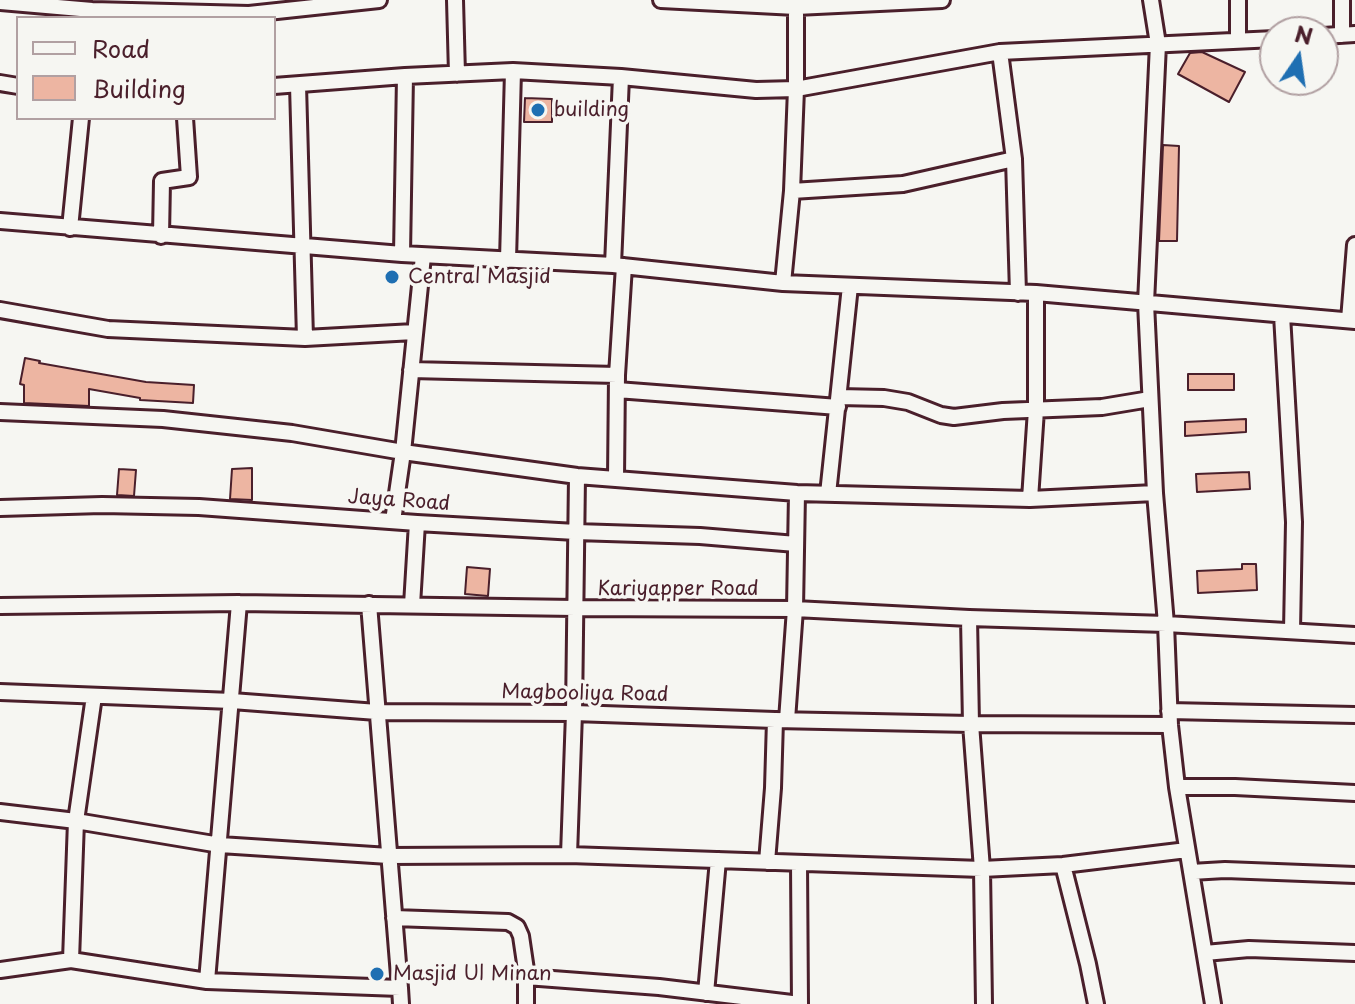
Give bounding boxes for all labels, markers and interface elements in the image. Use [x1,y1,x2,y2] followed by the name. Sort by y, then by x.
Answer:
[16,16,276,120] legend
[1259,16,1339,96] north arrow
[1292,16,1316,52] text: N
[92,30,150,66] text: Road
[92,70,186,106] text: Building
[554,98,629,122] place label: building
[529,101,547,119] marker: building
[408,265,551,289] place label: Central Masjid
[383,268,401,286] marker: Central Masjid
[347,485,451,517] street label: Jaya Road
[597,577,759,601] street label: Kariyapper Road
[501,681,669,707] street label: Magbooliya Road
[393,962,552,986] place label: Masjid Ul Minan
[368,965,386,983] marker: Masjid Ul Minan

